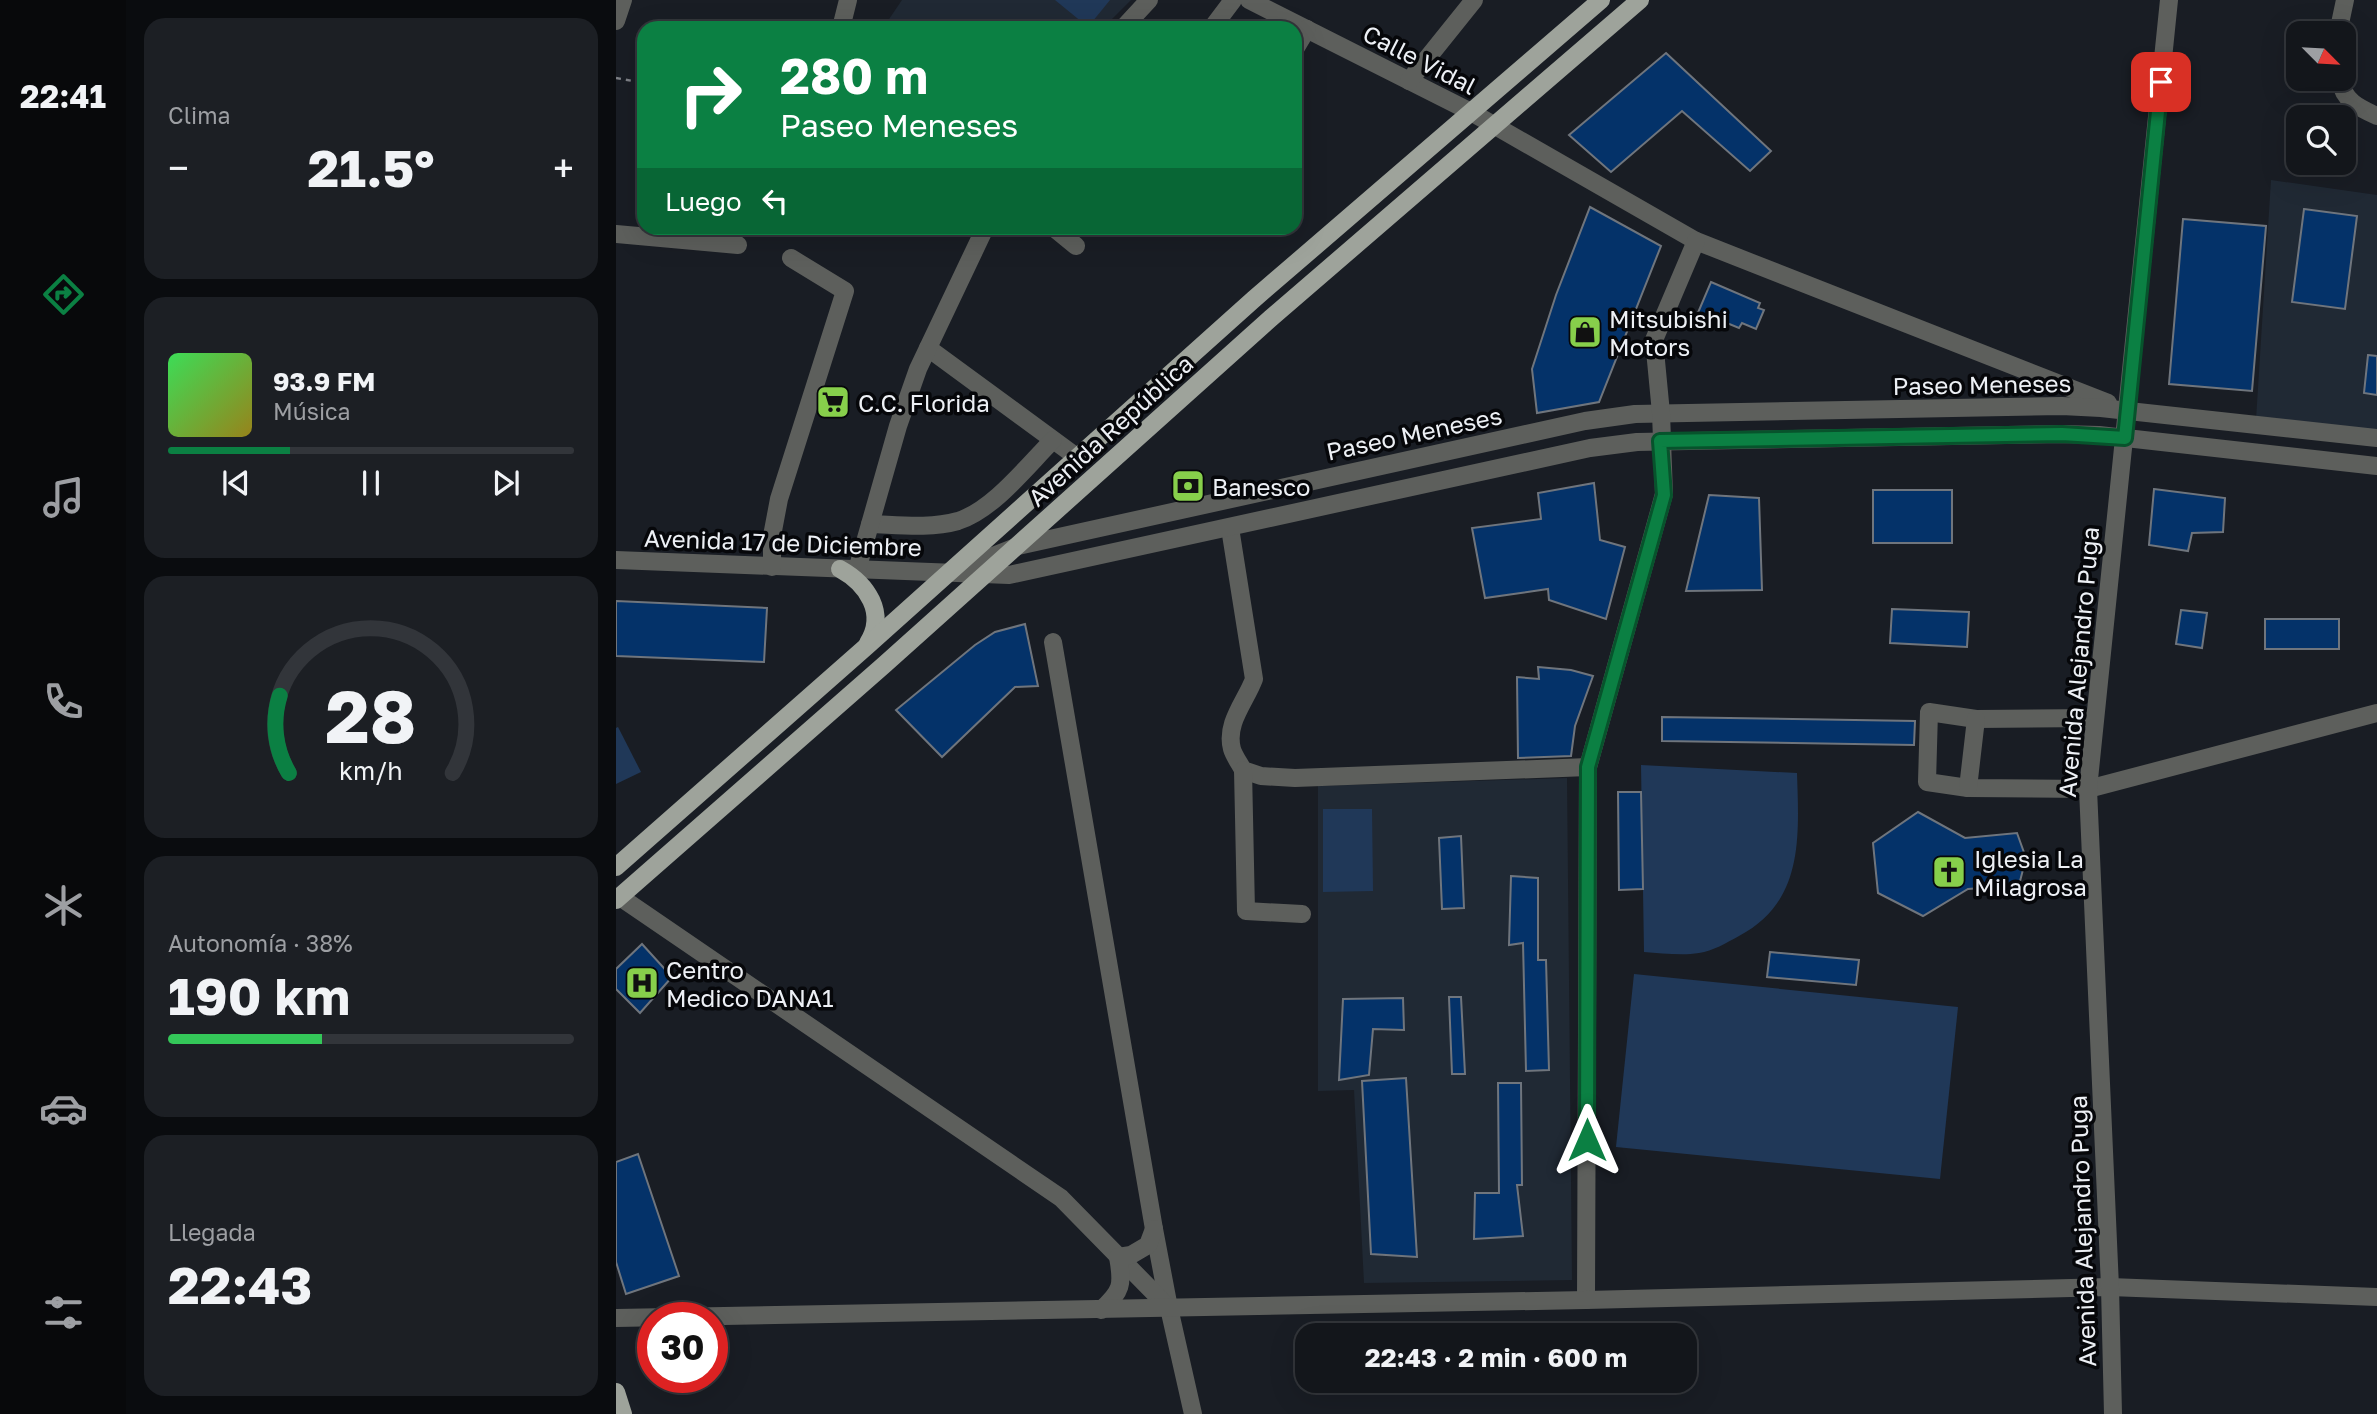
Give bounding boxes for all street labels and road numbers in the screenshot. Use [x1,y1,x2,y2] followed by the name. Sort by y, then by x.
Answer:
[1358,18,1482,100] street label: Calle Vidal
[1022,348,1198,512] street label: Avenida República
[1892,368,2072,400] street label: Paseo Meneses
[1324,400,1504,466] street label: Paseo Meneses
[644,523,922,561] street label: Avenida 17 de Diciembre
[2052,525,2104,799] street label: Avenida Alejandro Puga
[2063,1095,2101,1367] street label: Avenida Alejandro Puga

